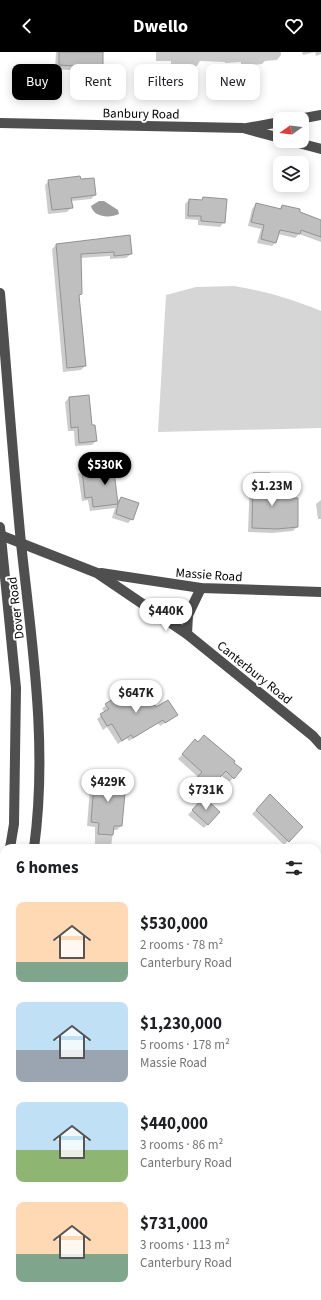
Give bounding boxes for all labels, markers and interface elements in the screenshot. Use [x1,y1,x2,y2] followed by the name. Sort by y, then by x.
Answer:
[133,14,188,39] text: Dwello
[16,15,38,37] icon: back
[283,15,305,37] icon: heart
[12,64,62,100] chip: Buy
[70,64,126,100] chip: Rent
[134,64,198,100] chip: Filters
[206,64,260,100] chip: New
[102,104,180,124] street label: Banbury Road
[273,112,309,148] north arrow
[273,112,309,192] map controls
[273,156,309,192] button: layers
[77,452,133,486] pin: $530K
[87,456,123,474] text: $530K
[239,473,305,507] pin: $1.23M
[251,477,293,495] text: $1.23M
[175,564,243,586] street label: Massie Road
[3,576,29,640] street label: Dover Road
[138,598,194,632] pin: $440K
[148,602,184,620] text: $440K
[213,637,296,709] street label: Canterbury Road
[108,680,164,714] pin: $647K
[118,684,154,702] text: $647K
[80,769,136,803] pin: $429K
[90,773,126,791] text: $429K
[178,777,234,811] pin: $731K
[188,781,224,799] text: $731K
[16,856,78,880] text: 6 homes
[283,857,305,879] icon: filters
[140,912,208,936] text: $530,000
[48,918,96,966] icon: home
[140,936,223,954] text: 2 rooms · 78 m²
[140,954,232,972] text: Canterbury Road
[140,1012,222,1036] text: $1,230,000
[48,1018,96,1066] icon: home
[140,1036,230,1054] text: 5 rooms · 178 m²
[140,1054,207,1072] text: Massie Road
[140,1112,208,1136] text: $440,000
[48,1118,96,1166] icon: home
[140,1136,223,1154] text: 3 rooms · 86 m²
[140,1154,232,1172] text: Canterbury Road
[140,1212,208,1236] text: $731,000
[48,1218,96,1266] icon: home
[140,1236,230,1254] text: 3 rooms · 113 m²
[140,1254,232,1272] text: Canterbury Road

